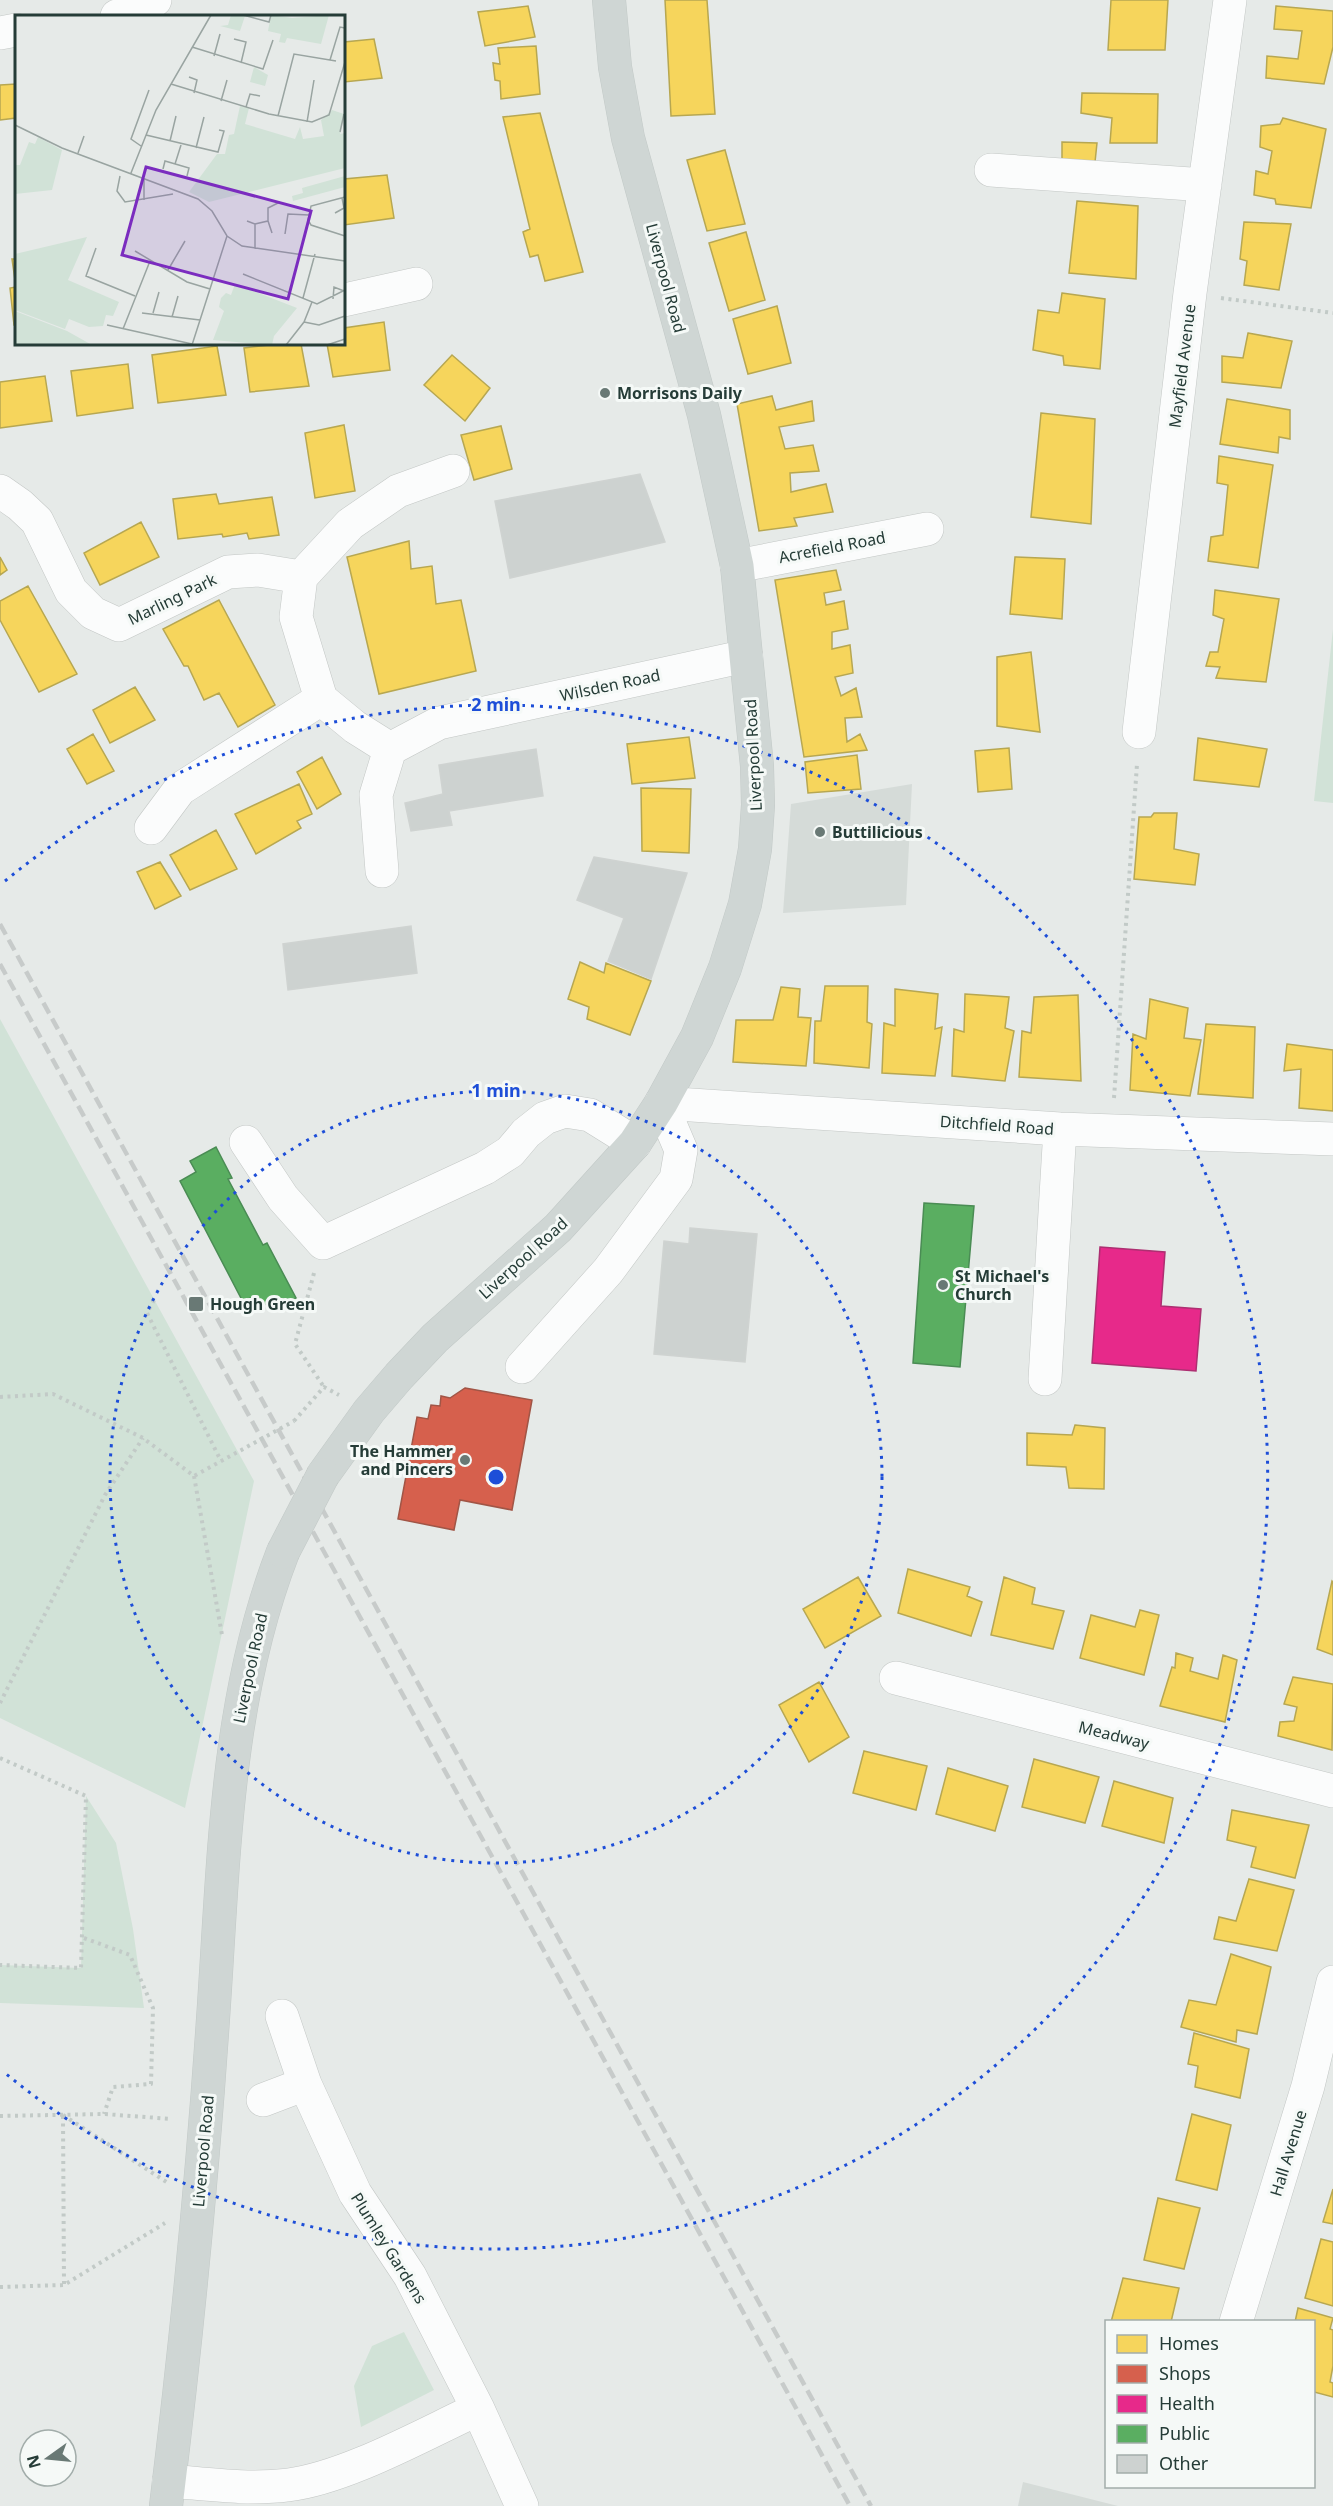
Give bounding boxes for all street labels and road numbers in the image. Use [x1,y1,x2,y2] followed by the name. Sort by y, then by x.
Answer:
[641,221,691,335] street label: Liverpool Road
[1163,303,1201,429] street label: Mayfield Avenue
[777,526,887,568] street label: Acrefield Road
[124,568,220,630] street label: Marling Park
[558,664,662,706] street label: Wilsden Road
[739,698,767,812] street label: Liverpool Road
[939,1110,1055,1140] street label: Ditchfield Road
[474,1212,572,1304] street label: Liverpool Road
[228,1611,272,1725] street label: Liverpool Road
[1076,1716,1152,1755] street label: Meadway
[187,2094,219,2208] street label: Liverpool Road
[1264,2107,1312,2199] street label: Hall Avenue
[346,2188,432,2308] street label: Plumley Gardens

